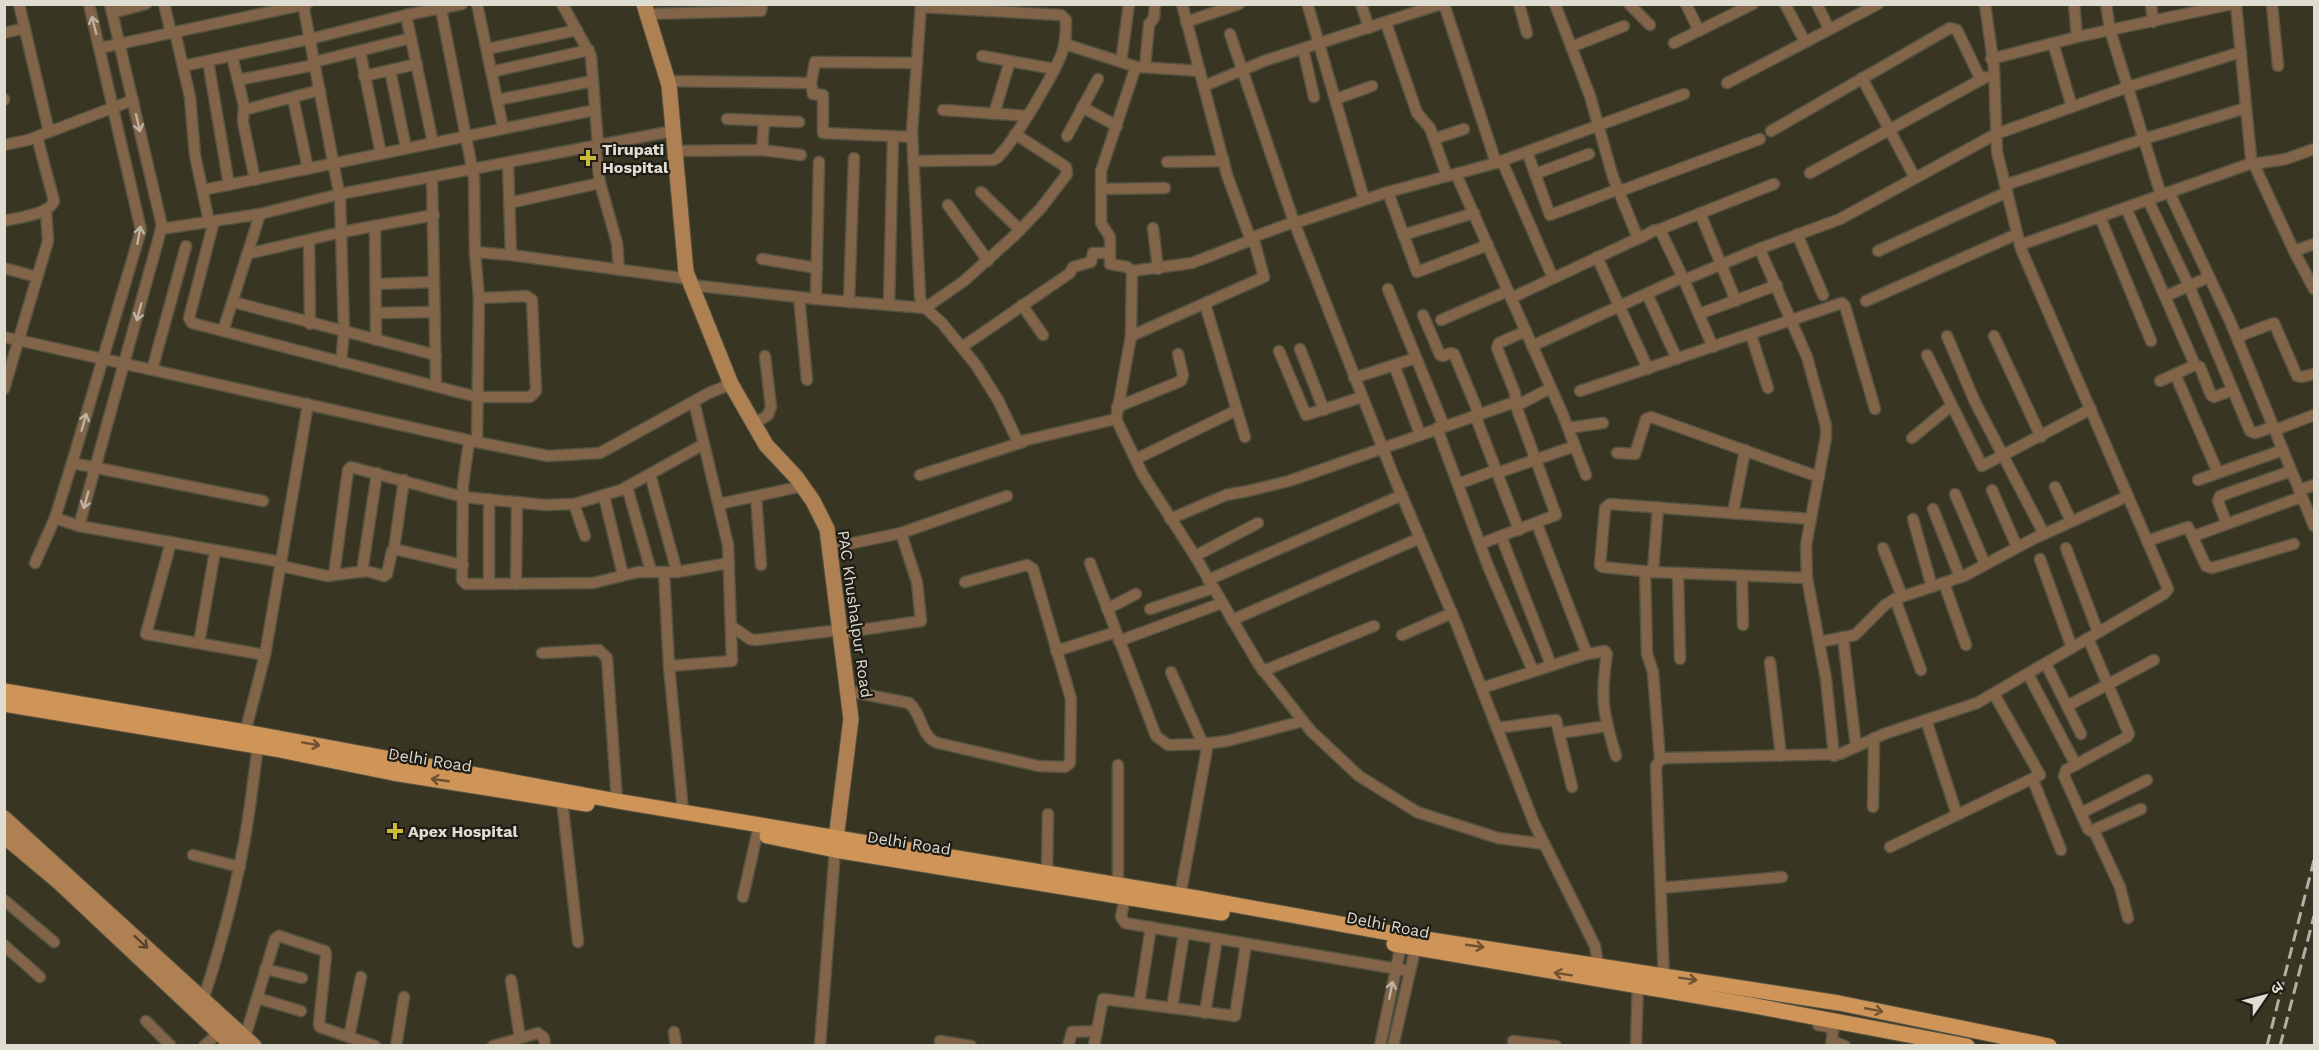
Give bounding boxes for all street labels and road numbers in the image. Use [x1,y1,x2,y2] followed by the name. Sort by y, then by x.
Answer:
[834,529,876,699] street label: PAC Khushalpur Road
[387,744,473,776] street label: Delhi Road
[866,827,952,859] street label: Delhi Road
[1345,908,1431,942] street label: Delhi Road

